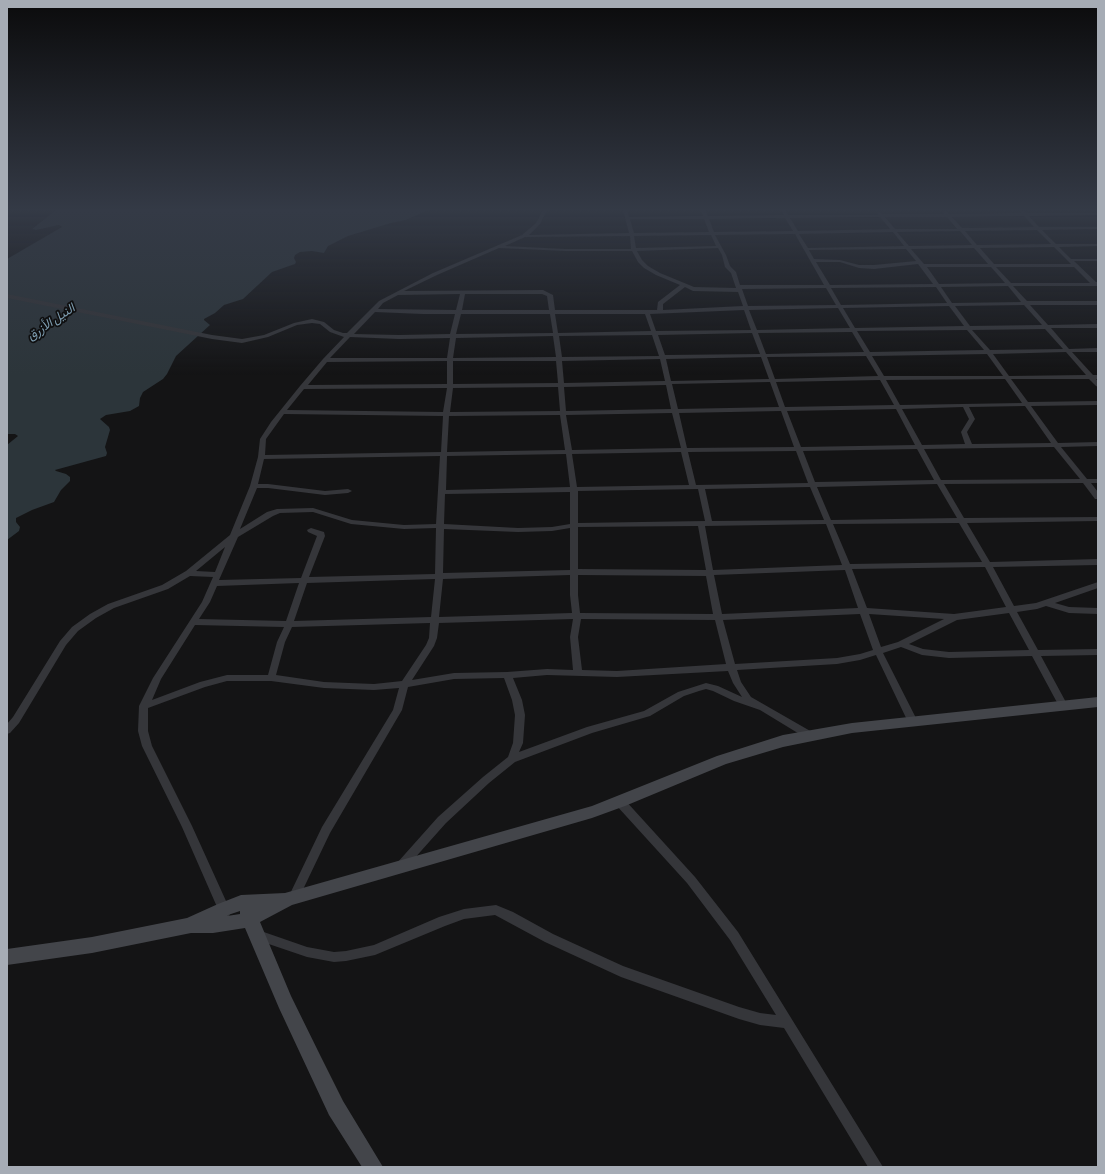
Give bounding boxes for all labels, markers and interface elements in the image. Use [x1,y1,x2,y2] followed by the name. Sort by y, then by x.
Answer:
[24,300,78,344] water label: النيل الأزرق

